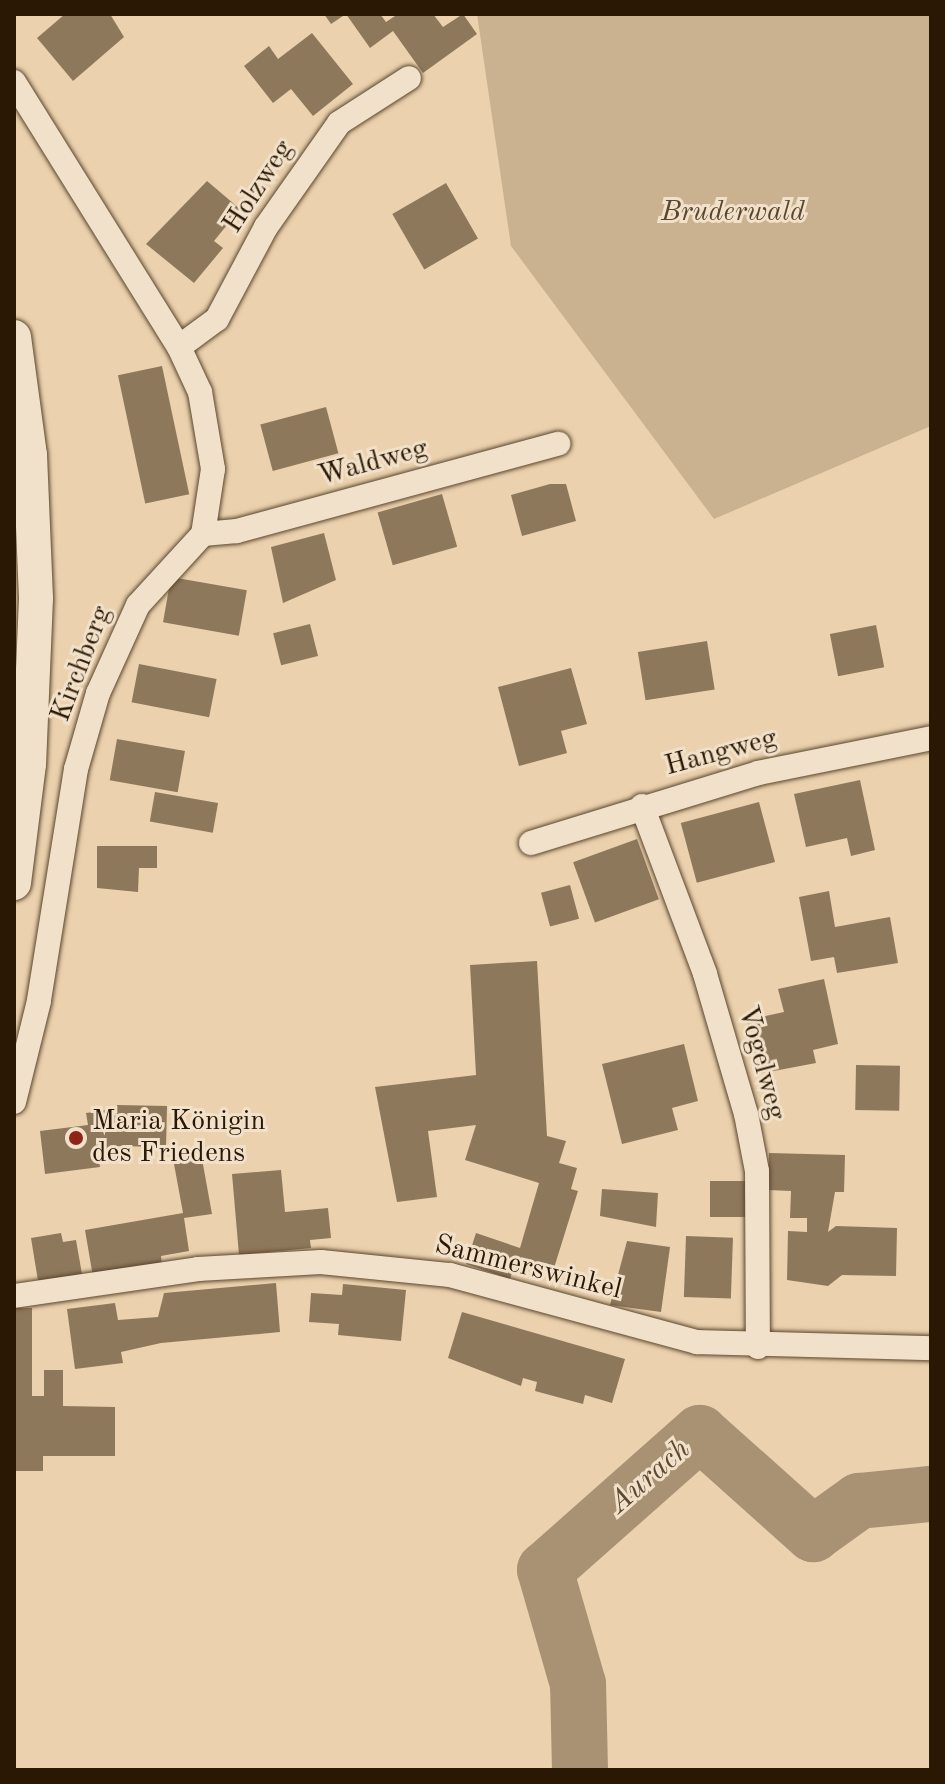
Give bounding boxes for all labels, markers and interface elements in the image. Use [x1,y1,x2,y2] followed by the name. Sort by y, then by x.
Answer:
[217,134,301,240] street label: Holzweg
[661,196,805,230] park label: Bruderwald
[315,432,431,494] street label: Waldweg
[45,601,119,727] street label: Kirchberg
[661,722,781,784] street label: Hangweg
[730,1002,792,1124] street label: Vogelweg
[92,1105,266,1171] place label: Maria Königin des Friedens
[67,1129,85,1147] marker: Maria Königin des Friedens
[431,1229,625,1307] street label: Sammerswinkel
[602,1432,698,1522] water label: Aurach

